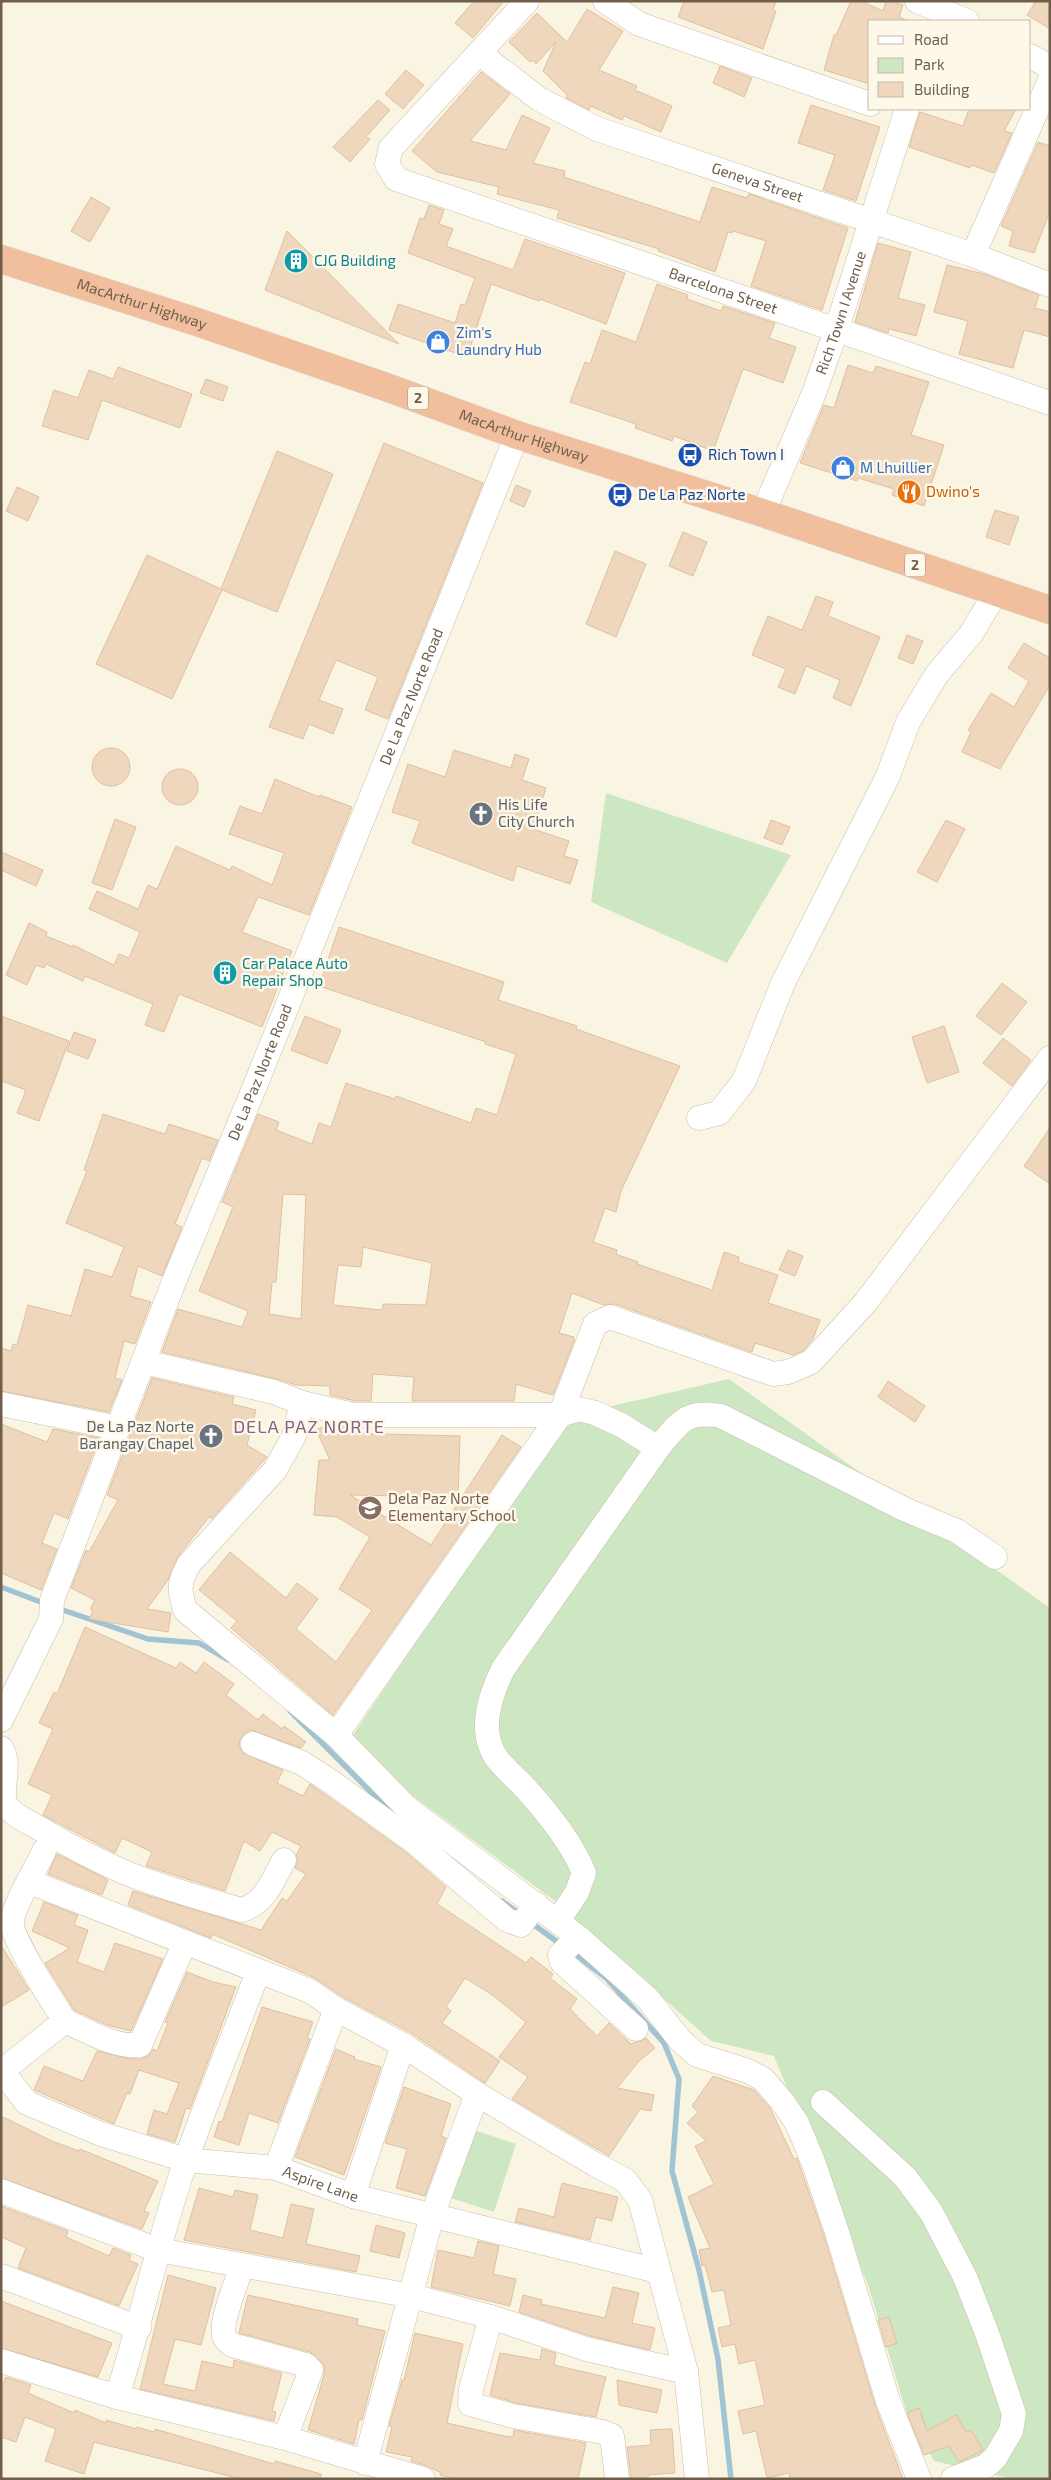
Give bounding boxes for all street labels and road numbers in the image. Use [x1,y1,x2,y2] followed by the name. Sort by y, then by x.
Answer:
[710,158,806,206] street label: Geneva Street
[811,248,869,377] street label: Rich Town I Avenue
[667,263,780,317] street label: Barcelona Street
[75,274,210,333] street label: MacArthur Highway
[408,386,428,409] road number: 2
[457,405,591,465] street label: MacArthur Highway
[905,554,925,576] road number: 2
[375,625,446,767] street label: De La Paz Norte Road
[223,1001,295,1143] street label: De La Paz Norte Road
[281,2161,361,2205] street label: Aspire Lane

